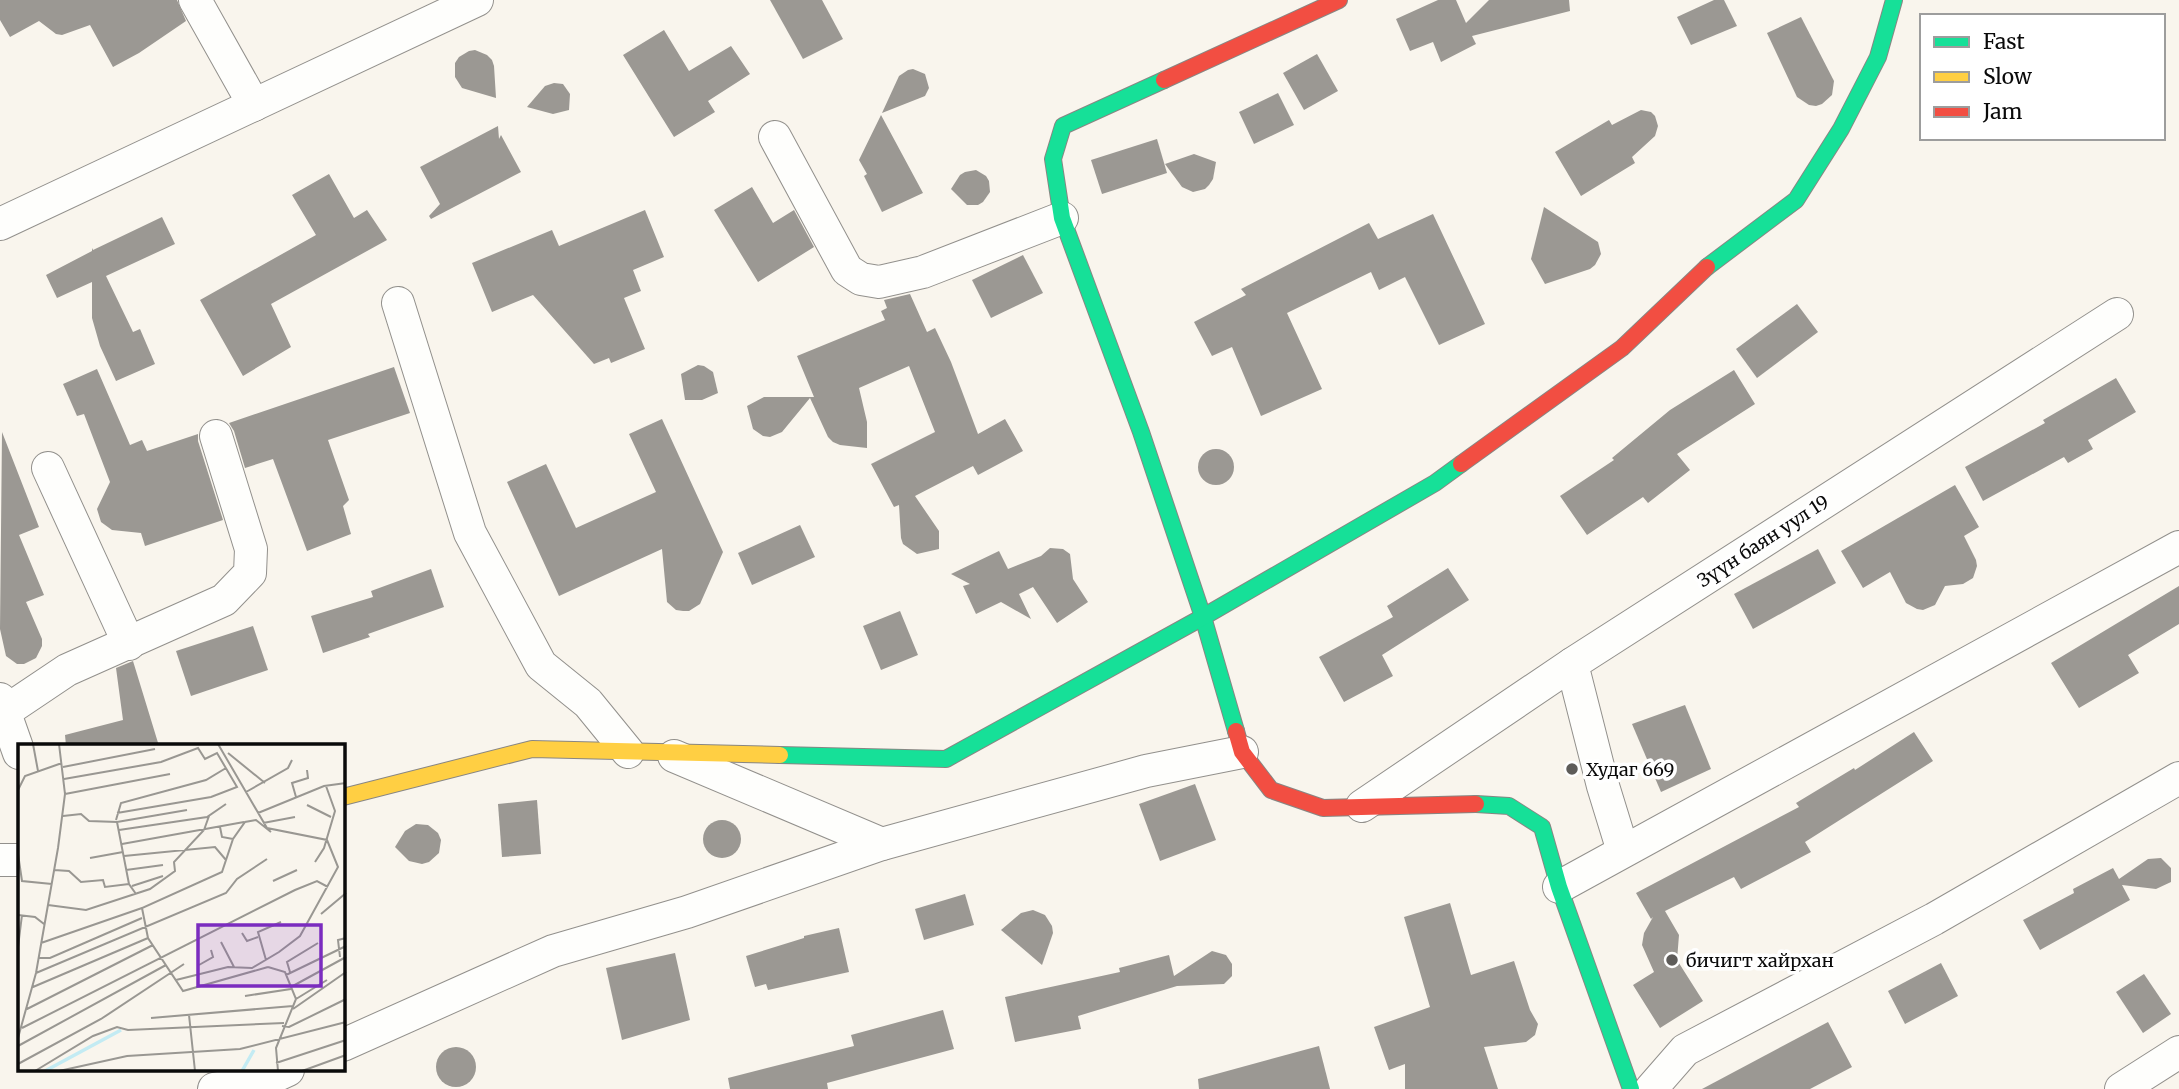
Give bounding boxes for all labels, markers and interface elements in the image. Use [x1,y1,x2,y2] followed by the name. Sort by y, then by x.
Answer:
[1920,14,2165,140] legend
[1983,28,2025,55] text: Fast
[1983,63,2032,90] text: Slow
[1982,98,2022,125] text: Jam
[1693,490,1833,592] street label: Зүүн баян уул 19
[18,744,345,1072] inset map
[1586,758,1674,781] place label: Худаг 669
[1564,761,1580,777] marker: Худаг 669
[1686,949,1834,972] place label: бичигт хайрхан
[1664,952,1680,968] marker: бичигт хайрхан

